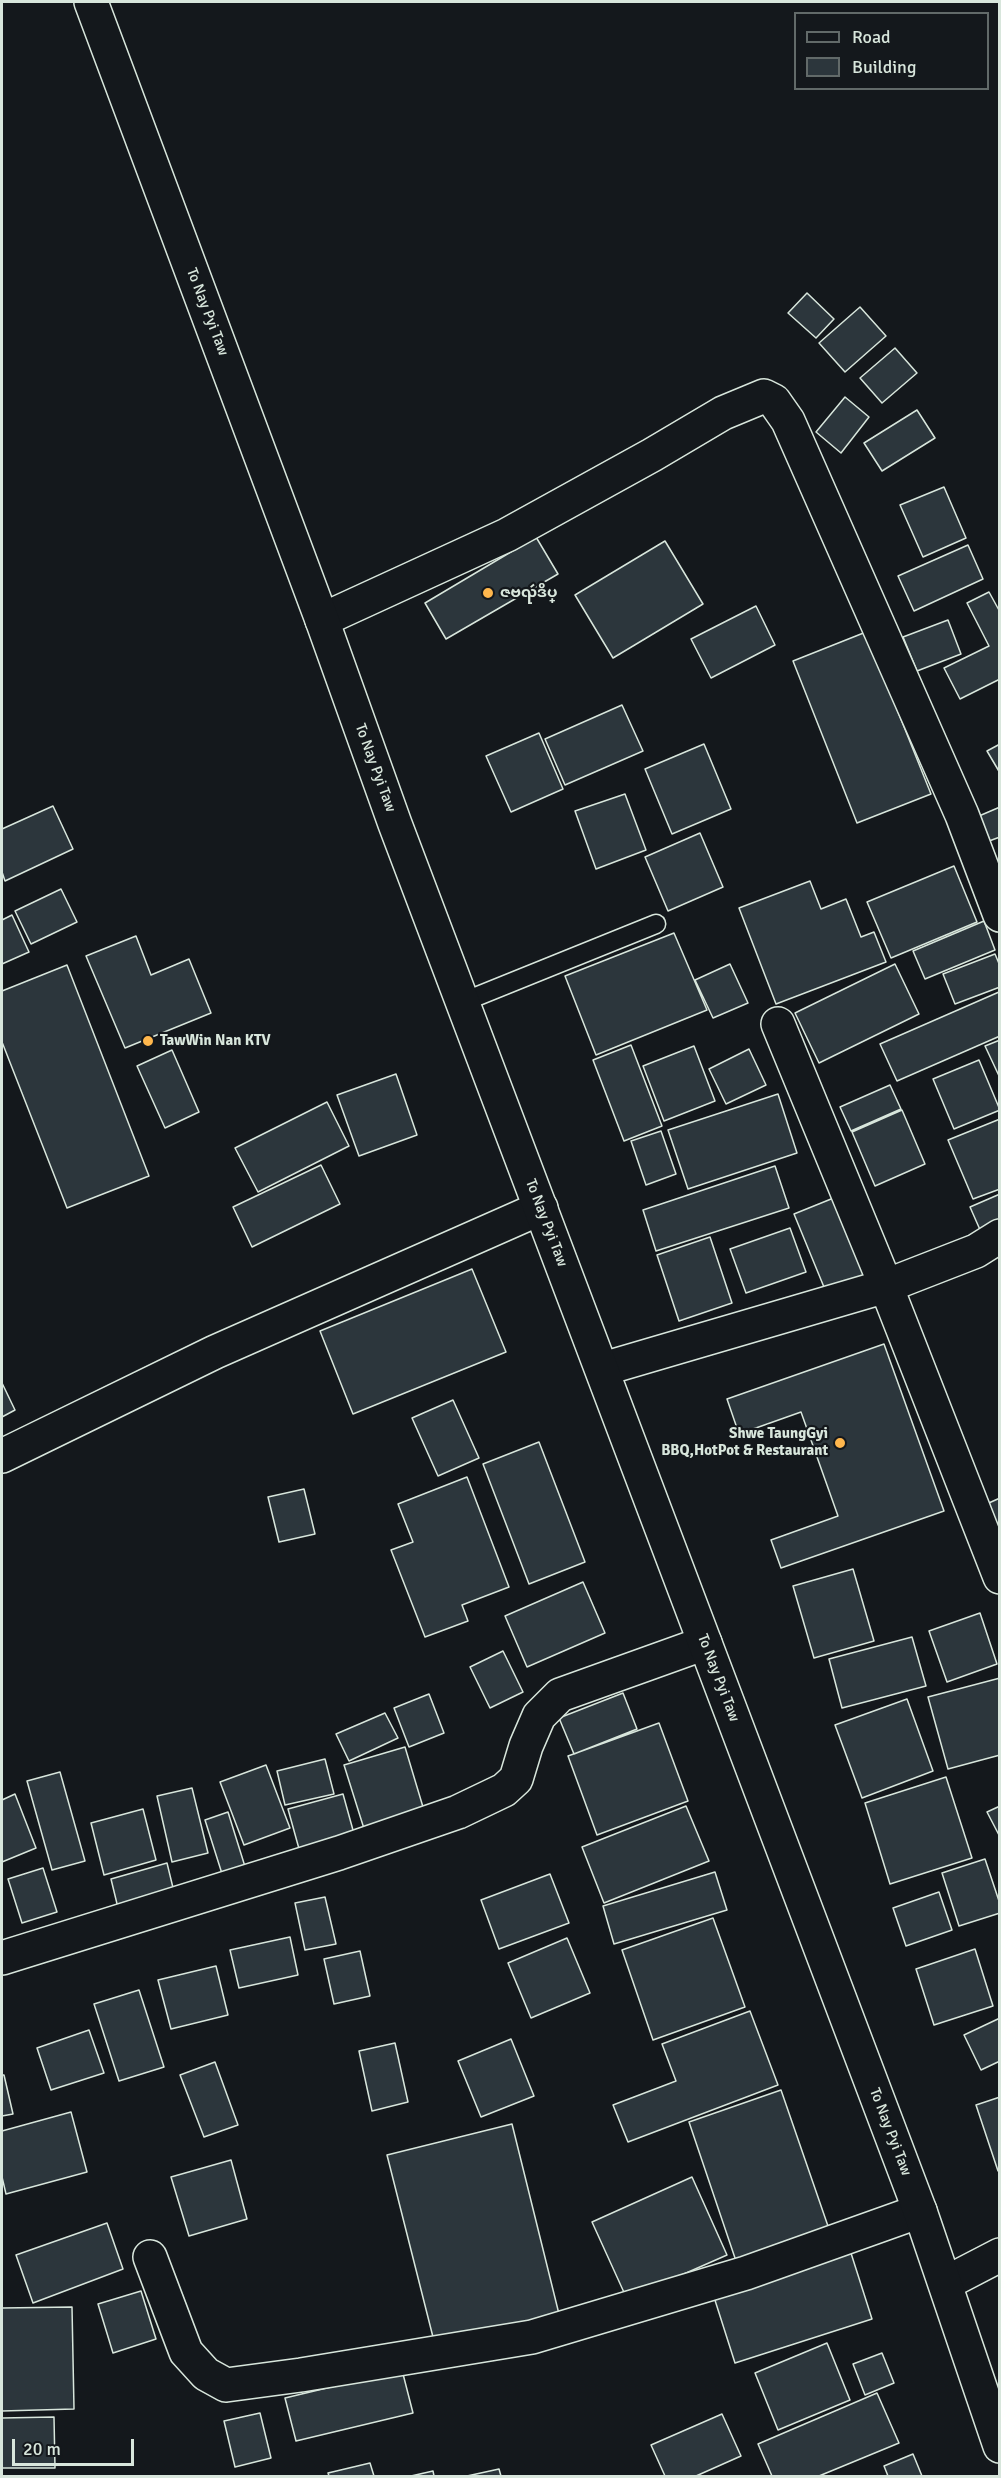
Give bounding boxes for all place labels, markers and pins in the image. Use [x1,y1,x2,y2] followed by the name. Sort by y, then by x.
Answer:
[500,584,558,602] place label: ဇဗၺဴဒိပ္
[481,586,495,600] marker: ဇဗၺဴဒိပ္
[160,1032,271,1050] place label: TawWin Nan KTV
[141,1034,155,1048] marker: TawWin Nan KTV
[661,1425,828,1460] place label: Shwe TaungGyi BBQ,HotPot & Restaurant
[833,1436,847,1450] marker: Shwe TaungGyi BBQ,HotPot & Restaurant

